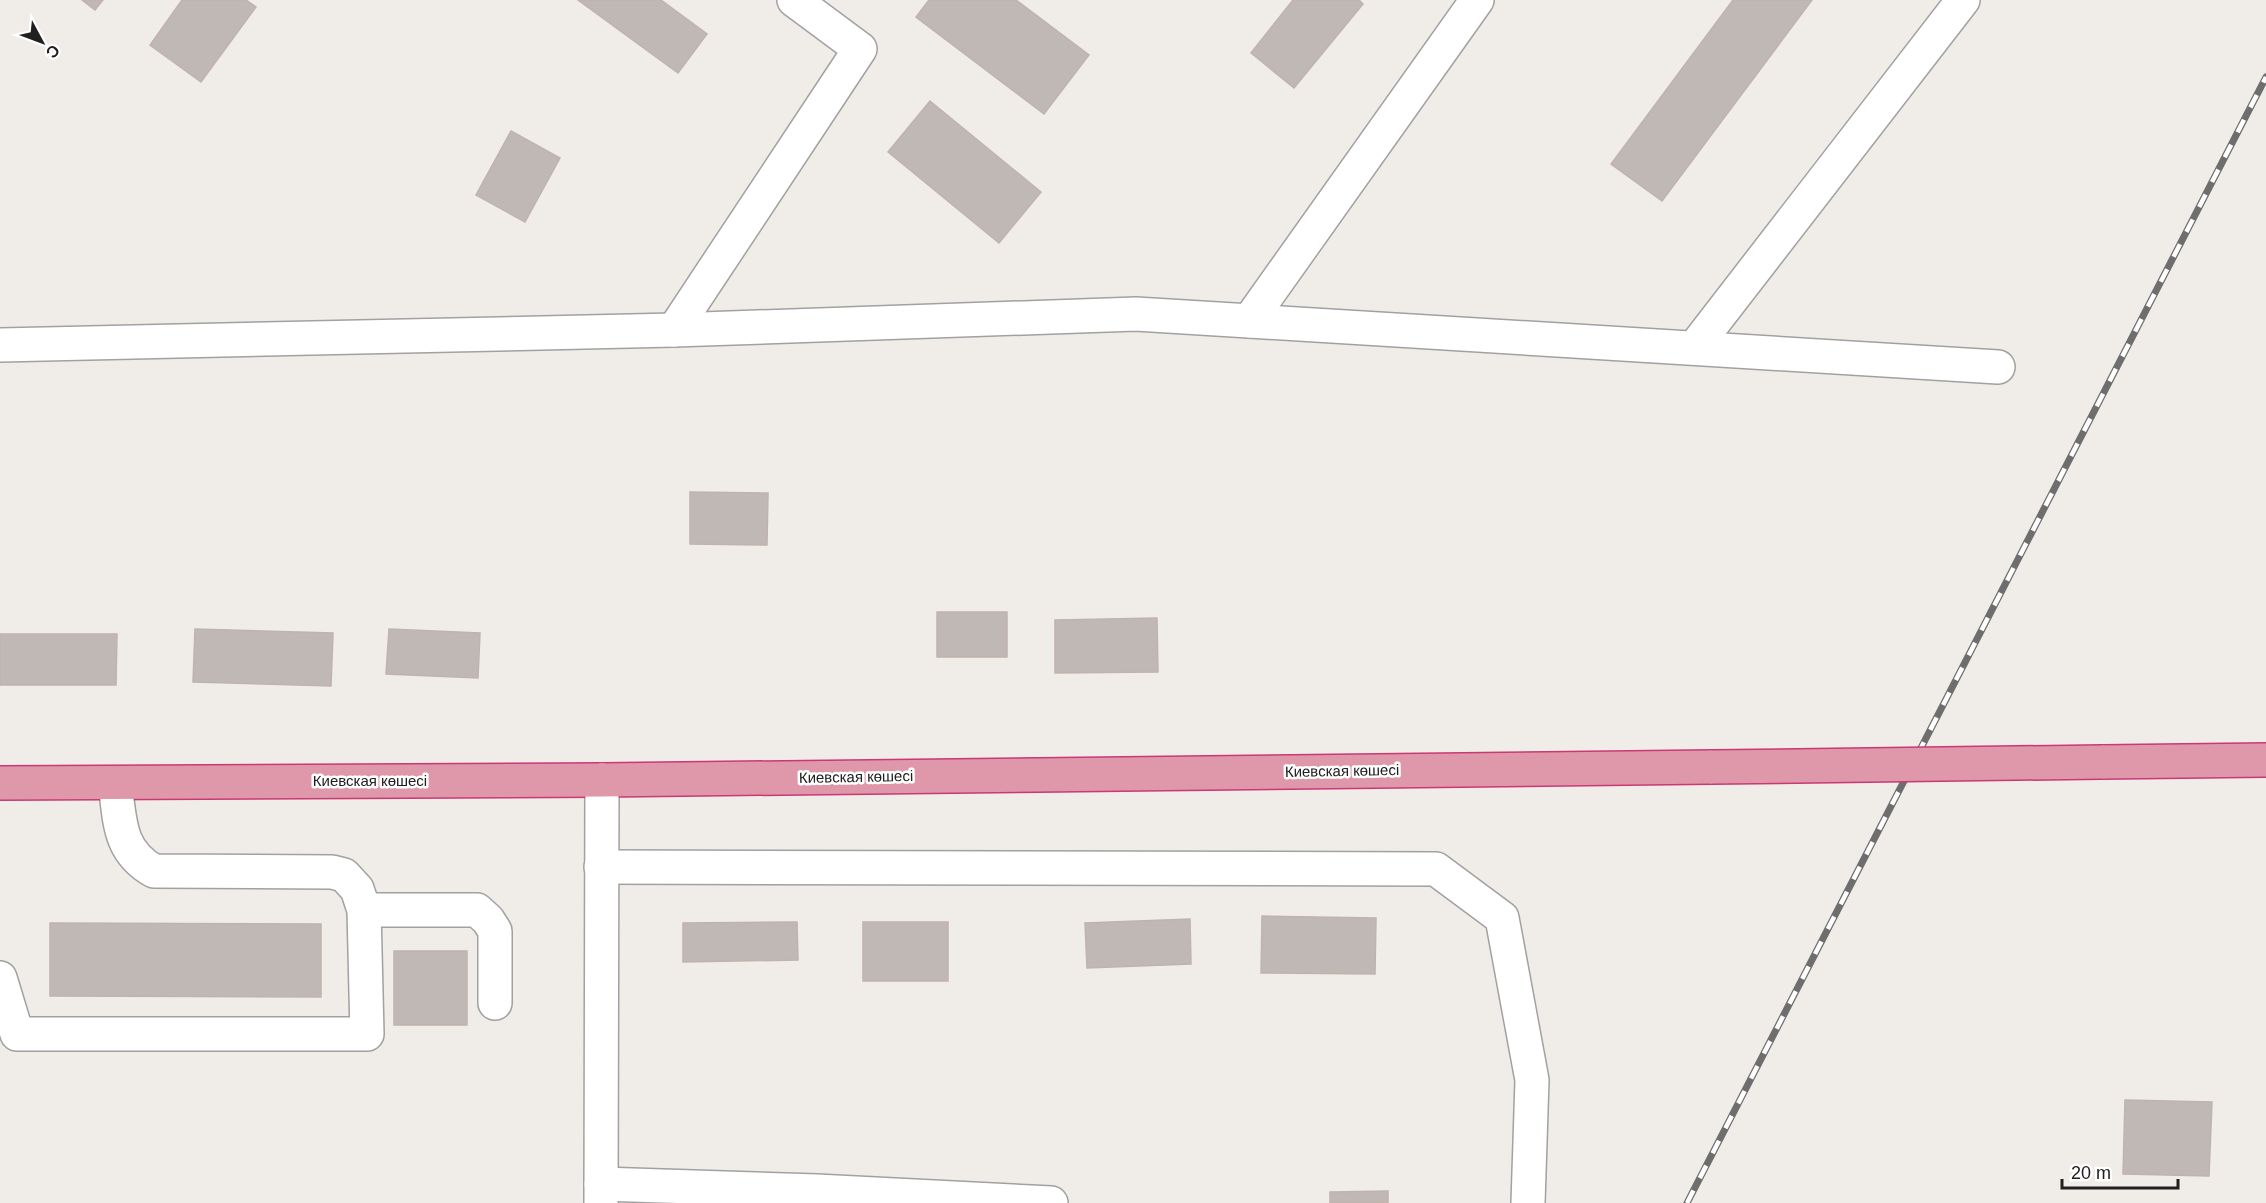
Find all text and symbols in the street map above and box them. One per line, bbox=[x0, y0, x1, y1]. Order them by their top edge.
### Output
north arrow bbox=[12, 12, 72, 72]
text: С bbox=[42, 42, 63, 62]
street label: Киевская көшесі bbox=[1285, 761, 1399, 780]
street label: Киевская көшесі bbox=[799, 767, 913, 786]
street label: Киевская көшесі bbox=[313, 772, 427, 789]
scale bar bbox=[2062, 1152, 2178, 1190]
text: 20 m bbox=[2071, 1163, 2111, 1183]

